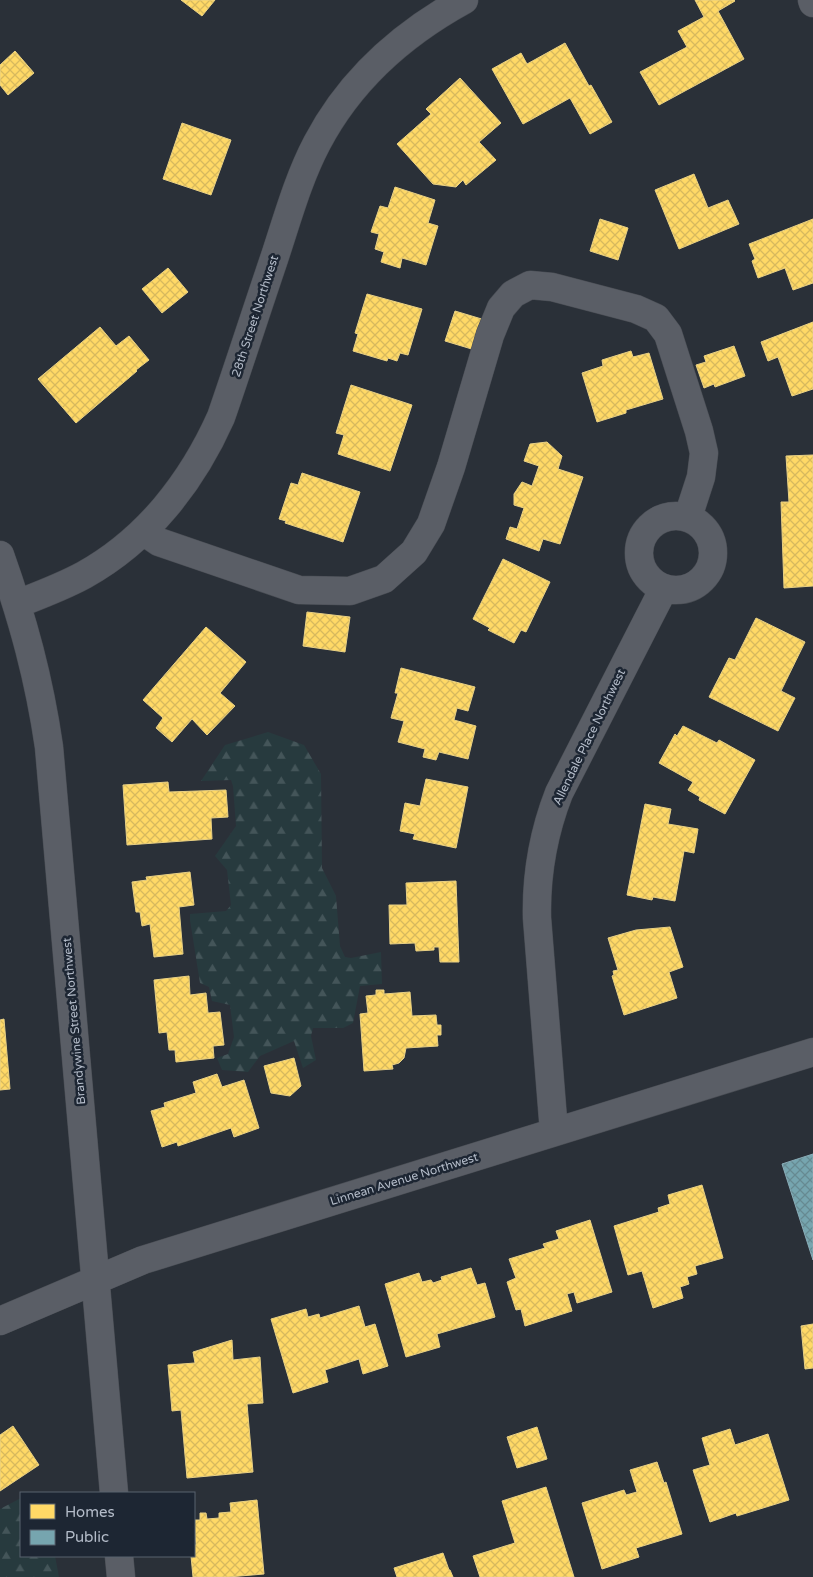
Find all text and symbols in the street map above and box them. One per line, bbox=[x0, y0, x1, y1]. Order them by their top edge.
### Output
street label: 28th Street Northwest bbox=[229, 253, 281, 379]
street label: Allendale Place Northwest bbox=[550, 666, 628, 807]
street label: Brandywine Street Northwest bbox=[60, 936, 88, 1105]
street label: Linnean Avenue Northwest bbox=[328, 1150, 480, 1208]
legend bbox=[20, 1492, 195, 1557]
text: Homes bbox=[65, 1503, 115, 1521]
text: Public bbox=[65, 1528, 109, 1546]

